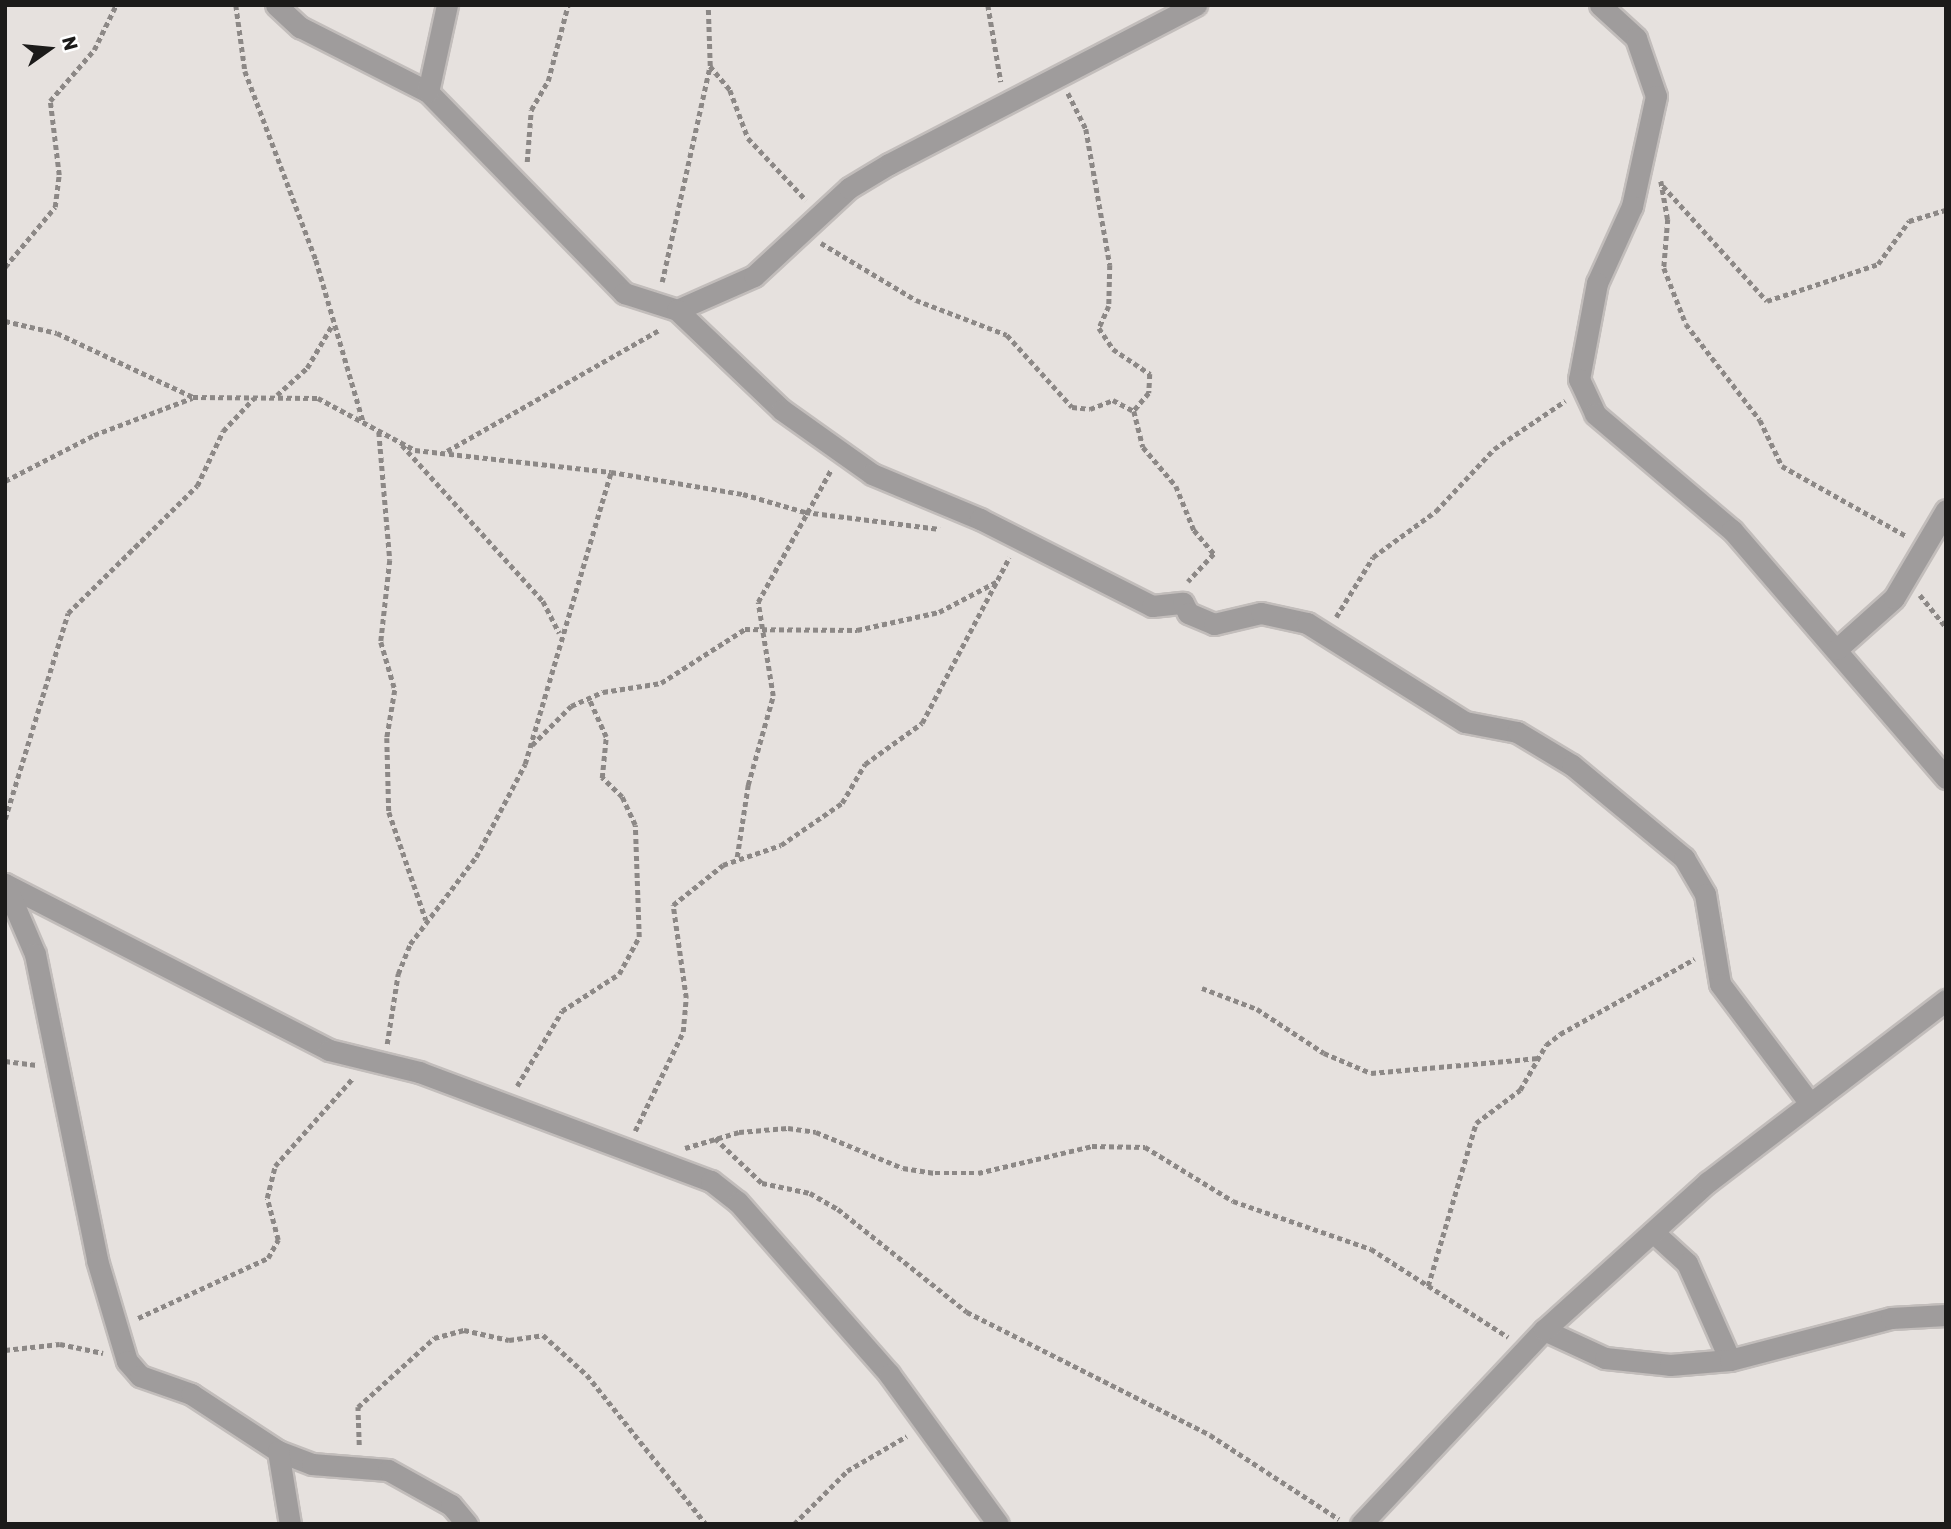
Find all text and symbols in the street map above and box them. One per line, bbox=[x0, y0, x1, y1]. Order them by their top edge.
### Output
north arrow bbox=[14, 14, 84, 84]
text: N bbox=[57, 34, 83, 53]

